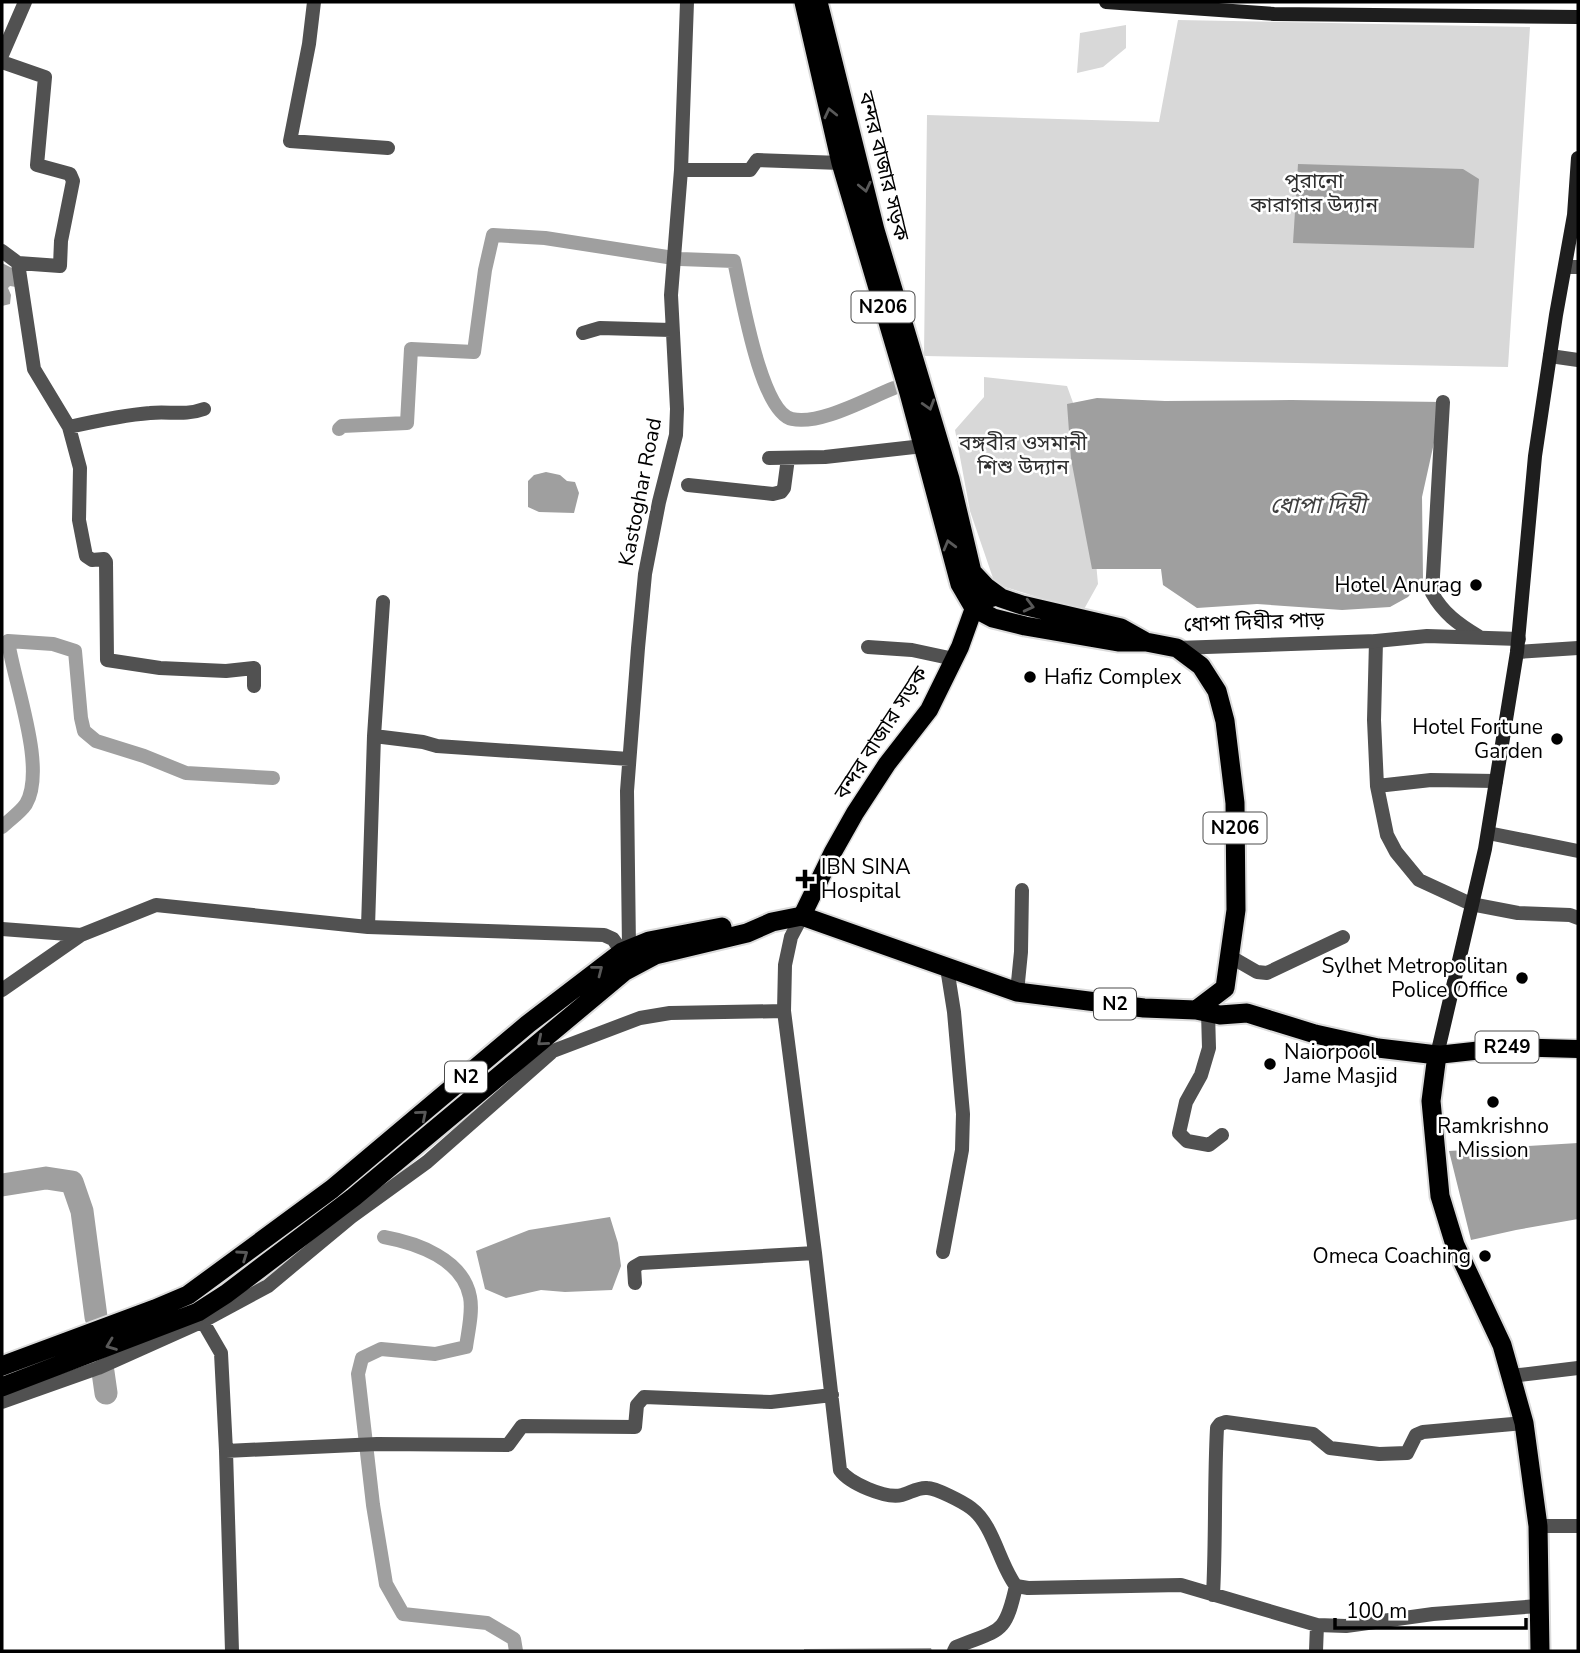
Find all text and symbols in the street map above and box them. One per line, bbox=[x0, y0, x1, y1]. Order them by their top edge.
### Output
street label: বন্দর বাজার সড়ক bbox=[852, 87, 916, 245]
one-way arrow bbox=[823, 107, 838, 119]
park label: পুরানো কারাগার উদ্যান bbox=[1249, 167, 1378, 219]
one-way arrow bbox=[856, 181, 871, 193]
road number: N206 bbox=[852, 292, 914, 322]
one-way arrow bbox=[921, 398, 936, 410]
street label: Kastoghar Road bbox=[612, 416, 668, 568]
park label: বঙ্গবীর ওসমানী শিশু উদ্যান bbox=[958, 429, 1088, 481]
water label: ধোপা দিঘী bbox=[1270, 490, 1370, 521]
one-way arrow bbox=[943, 539, 957, 551]
place label: Hotel Anurag bbox=[1335, 571, 1462, 599]
marker: Hotel Anurag bbox=[1468, 577, 1484, 593]
one-way arrow bbox=[1023, 598, 1035, 612]
street label: ধোপা দিঘীর পাড় bbox=[1183, 606, 1326, 638]
street label: বন্দর বাজার সড়ক bbox=[827, 660, 935, 806]
place label: Hafiz Complex bbox=[1044, 663, 1182, 691]
marker: Hafiz Complex bbox=[1022, 669, 1038, 685]
place label: Hotel Fortune Garden bbox=[1412, 713, 1543, 765]
marker: Hotel Fortune Garden bbox=[1549, 731, 1565, 747]
road number: N206 bbox=[1204, 813, 1266, 844]
place label: IBN SINA Hospital bbox=[821, 853, 911, 905]
marker: IBN SINA Hospital bbox=[795, 869, 815, 889]
place label: Sylhet Metropolitan Police Office bbox=[1321, 952, 1508, 1004]
one-way arrow bbox=[590, 966, 603, 979]
marker: Sylhet Metropolitan Police Office bbox=[1514, 970, 1530, 986]
road number: N2 bbox=[1094, 988, 1136, 1020]
one-way arrow bbox=[537, 1032, 549, 1045]
road number: R249 bbox=[1476, 1032, 1538, 1063]
place label: Naiorpool Jame Masjid bbox=[1283, 1038, 1398, 1090]
marker: Naiorpool Jame Masjid bbox=[1262, 1056, 1278, 1072]
road number: N2 bbox=[445, 1062, 487, 1092]
marker: Ramkrishno Mission bbox=[1485, 1094, 1501, 1110]
one-way arrow bbox=[414, 1110, 427, 1123]
place label: Ramkrishno Mission bbox=[1437, 1112, 1549, 1164]
place label: Omeca Coaching bbox=[1313, 1242, 1471, 1270]
marker: Omeca Coaching bbox=[1477, 1248, 1493, 1264]
one-way arrow bbox=[235, 1251, 248, 1263]
one-way arrow bbox=[105, 1337, 117, 1351]
scale bar bbox=[1335, 1586, 1526, 1630]
text: 100 m bbox=[1346, 1597, 1407, 1625]

